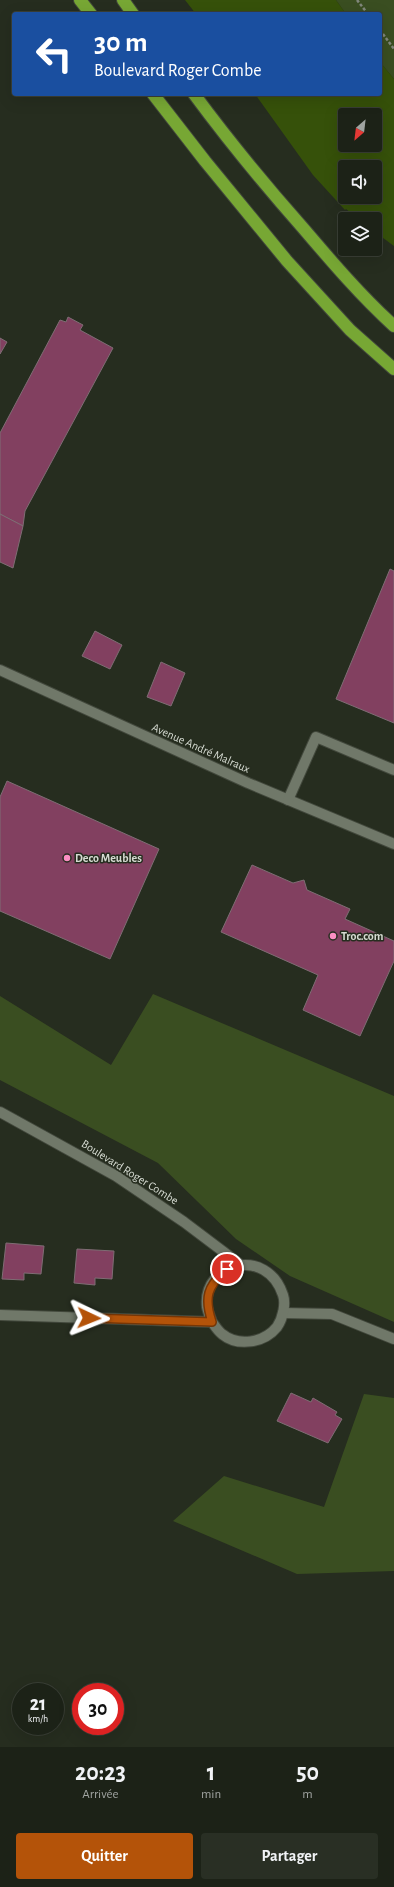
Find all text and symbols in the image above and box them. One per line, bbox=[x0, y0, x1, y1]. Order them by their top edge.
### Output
icon: left bbox=[28, 28, 80, 80]
text: 30 m bbox=[94, 29, 147, 57]
text: Boulevard Roger Combe bbox=[94, 62, 261, 80]
north arrow bbox=[338, 108, 382, 152]
map controls bbox=[338, 108, 382, 256]
button: sound bbox=[338, 160, 382, 204]
button: layers bbox=[338, 212, 382, 256]
street label: Avenue André Malraux bbox=[150, 721, 252, 775]
place label: Deco Meubles bbox=[75, 852, 142, 864]
marker: Deco Meubles bbox=[62, 853, 72, 863]
place label: Troc.com bbox=[341, 930, 384, 942]
marker: Troc.com bbox=[328, 931, 338, 941]
street label: Boulevard Roger Combe bbox=[79, 1137, 181, 1207]
pin bbox=[210, 1252, 244, 1286]
icon: arrive bbox=[216, 1258, 238, 1280]
position arrow bbox=[68, 1297, 110, 1339]
speed limit sign: 30 bbox=[72, 1683, 124, 1735]
text: 21 bbox=[30, 1694, 46, 1714]
text: km/h bbox=[28, 1714, 48, 1724]
text: 20:23 bbox=[75, 1761, 126, 1785]
text: 1 bbox=[207, 1761, 215, 1785]
text: 50 bbox=[296, 1761, 319, 1785]
text: Arrivée bbox=[82, 1788, 119, 1801]
text: min bbox=[201, 1788, 221, 1801]
text: m bbox=[302, 1788, 313, 1801]
button: Quitter bbox=[16, 1833, 193, 1879]
button: Partager bbox=[201, 1833, 378, 1879]

